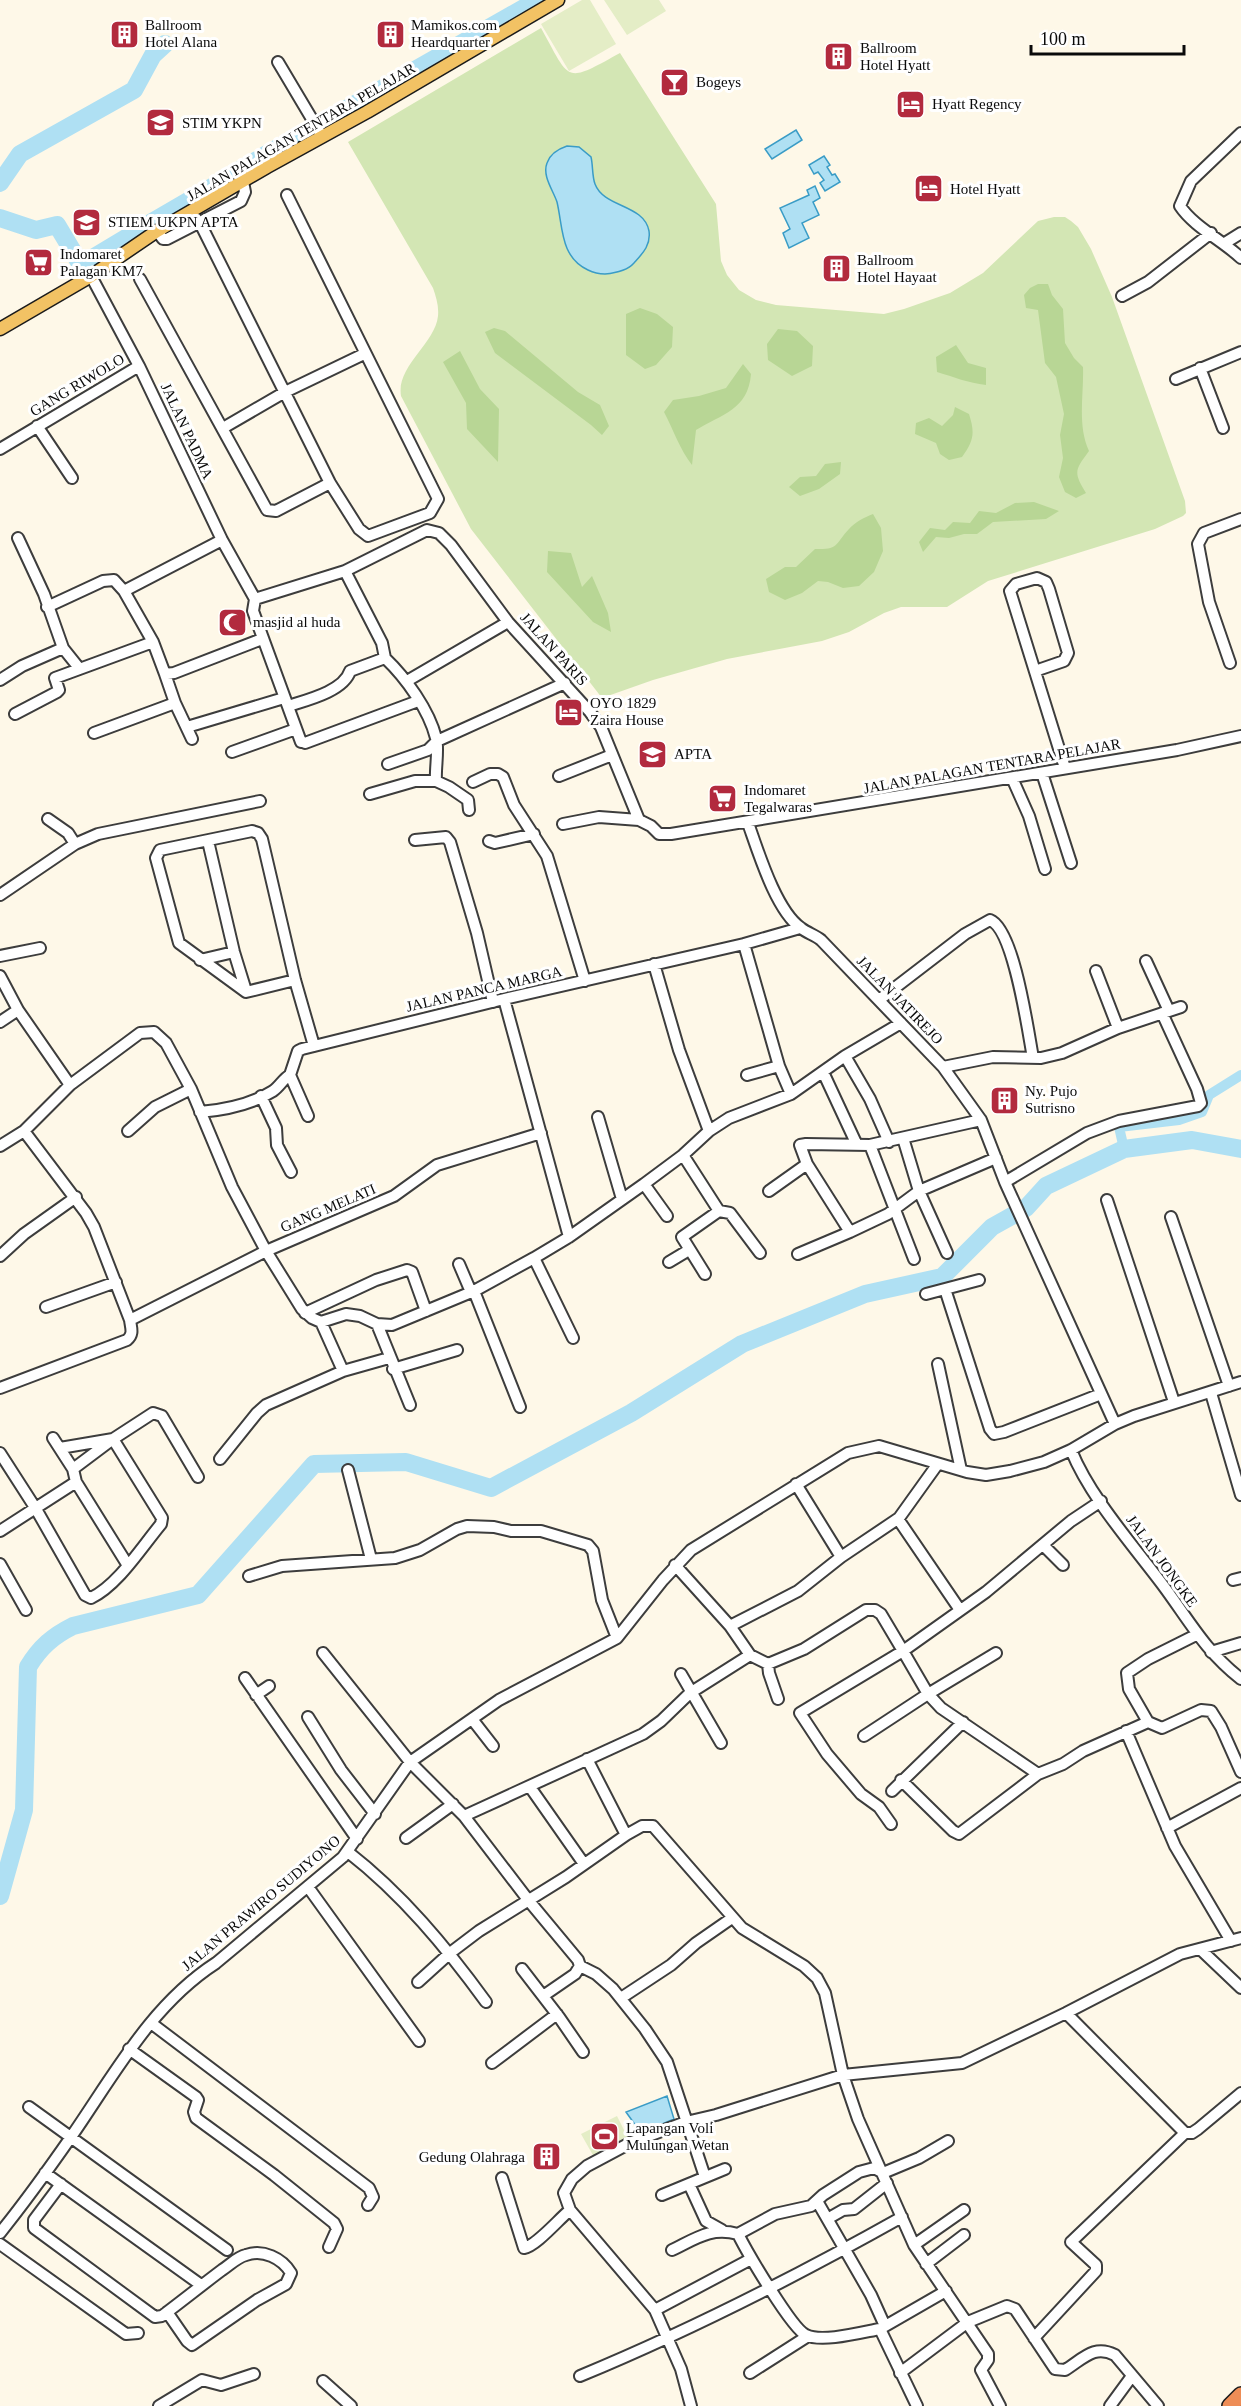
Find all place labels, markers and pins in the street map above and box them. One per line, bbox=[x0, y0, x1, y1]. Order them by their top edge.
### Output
place label: Ballroom Hotel Alana bbox=[145, 17, 217, 50]
place label: Mamikos.com Heardquarter bbox=[411, 17, 498, 50]
building icon: Ballroom Hotel Alana bbox=[108, 18, 140, 50]
building icon: Mamikos.com Heardquarter bbox=[374, 18, 406, 50]
place label: Ballroom Hotel Hyatt bbox=[860, 40, 931, 73]
building icon: Ballroom Hotel Hyatt bbox=[823, 41, 855, 73]
bar icon: Bogeys bbox=[659, 66, 691, 98]
place label: Bogeys bbox=[696, 74, 741, 90]
hotel icon: Hyatt Regency bbox=[895, 88, 927, 120]
place label: Hyatt Regency bbox=[932, 96, 1022, 112]
school or university icon: STIM YKPN bbox=[145, 107, 177, 139]
place label: STIM YKPN bbox=[182, 115, 262, 131]
hotel icon: Hotel Hyatt bbox=[913, 173, 945, 205]
place label: Hotel Hyatt bbox=[950, 181, 1021, 197]
school or university icon: STIEM UKPN APTA bbox=[71, 206, 103, 238]
place label: STIEM UKPN APTA bbox=[108, 214, 239, 230]
place label: Indomaret Palagan KM7 bbox=[60, 246, 143, 279]
supermarket icon: Indomaret Palagan KM7 bbox=[23, 247, 55, 279]
place label: Ballroom Hotel Hayaat bbox=[857, 252, 937, 285]
building icon: Ballroom Hotel Hayaat bbox=[820, 253, 852, 285]
mosque icon: masjid al huda bbox=[216, 606, 248, 638]
place label: masjid al huda bbox=[253, 614, 341, 630]
place label: OYO 1829 Zaira House bbox=[590, 695, 664, 728]
hotel icon: OYO 1829 Zaira House bbox=[553, 696, 585, 728]
school or university icon: APTA bbox=[637, 738, 669, 770]
place label: APTA bbox=[674, 746, 712, 762]
place label: Indomaret Tegalwaras bbox=[744, 782, 812, 815]
supermarket icon: Indomaret Tegalwaras bbox=[707, 783, 739, 815]
place label: Ny. Pujo Sutrisno bbox=[1025, 1083, 1077, 1116]
building icon: Ny. Pujo Sutrisno bbox=[988, 1084, 1020, 1116]
place label: Lapangan Voli Mulungan Wetan bbox=[626, 2120, 730, 2153]
sports icon: Lapangan Voli Mulungan Wetan bbox=[589, 2121, 621, 2153]
building icon: Gedung Olahraga bbox=[530, 2141, 562, 2173]
place label: Gedung Olahraga bbox=[419, 2149, 525, 2165]

